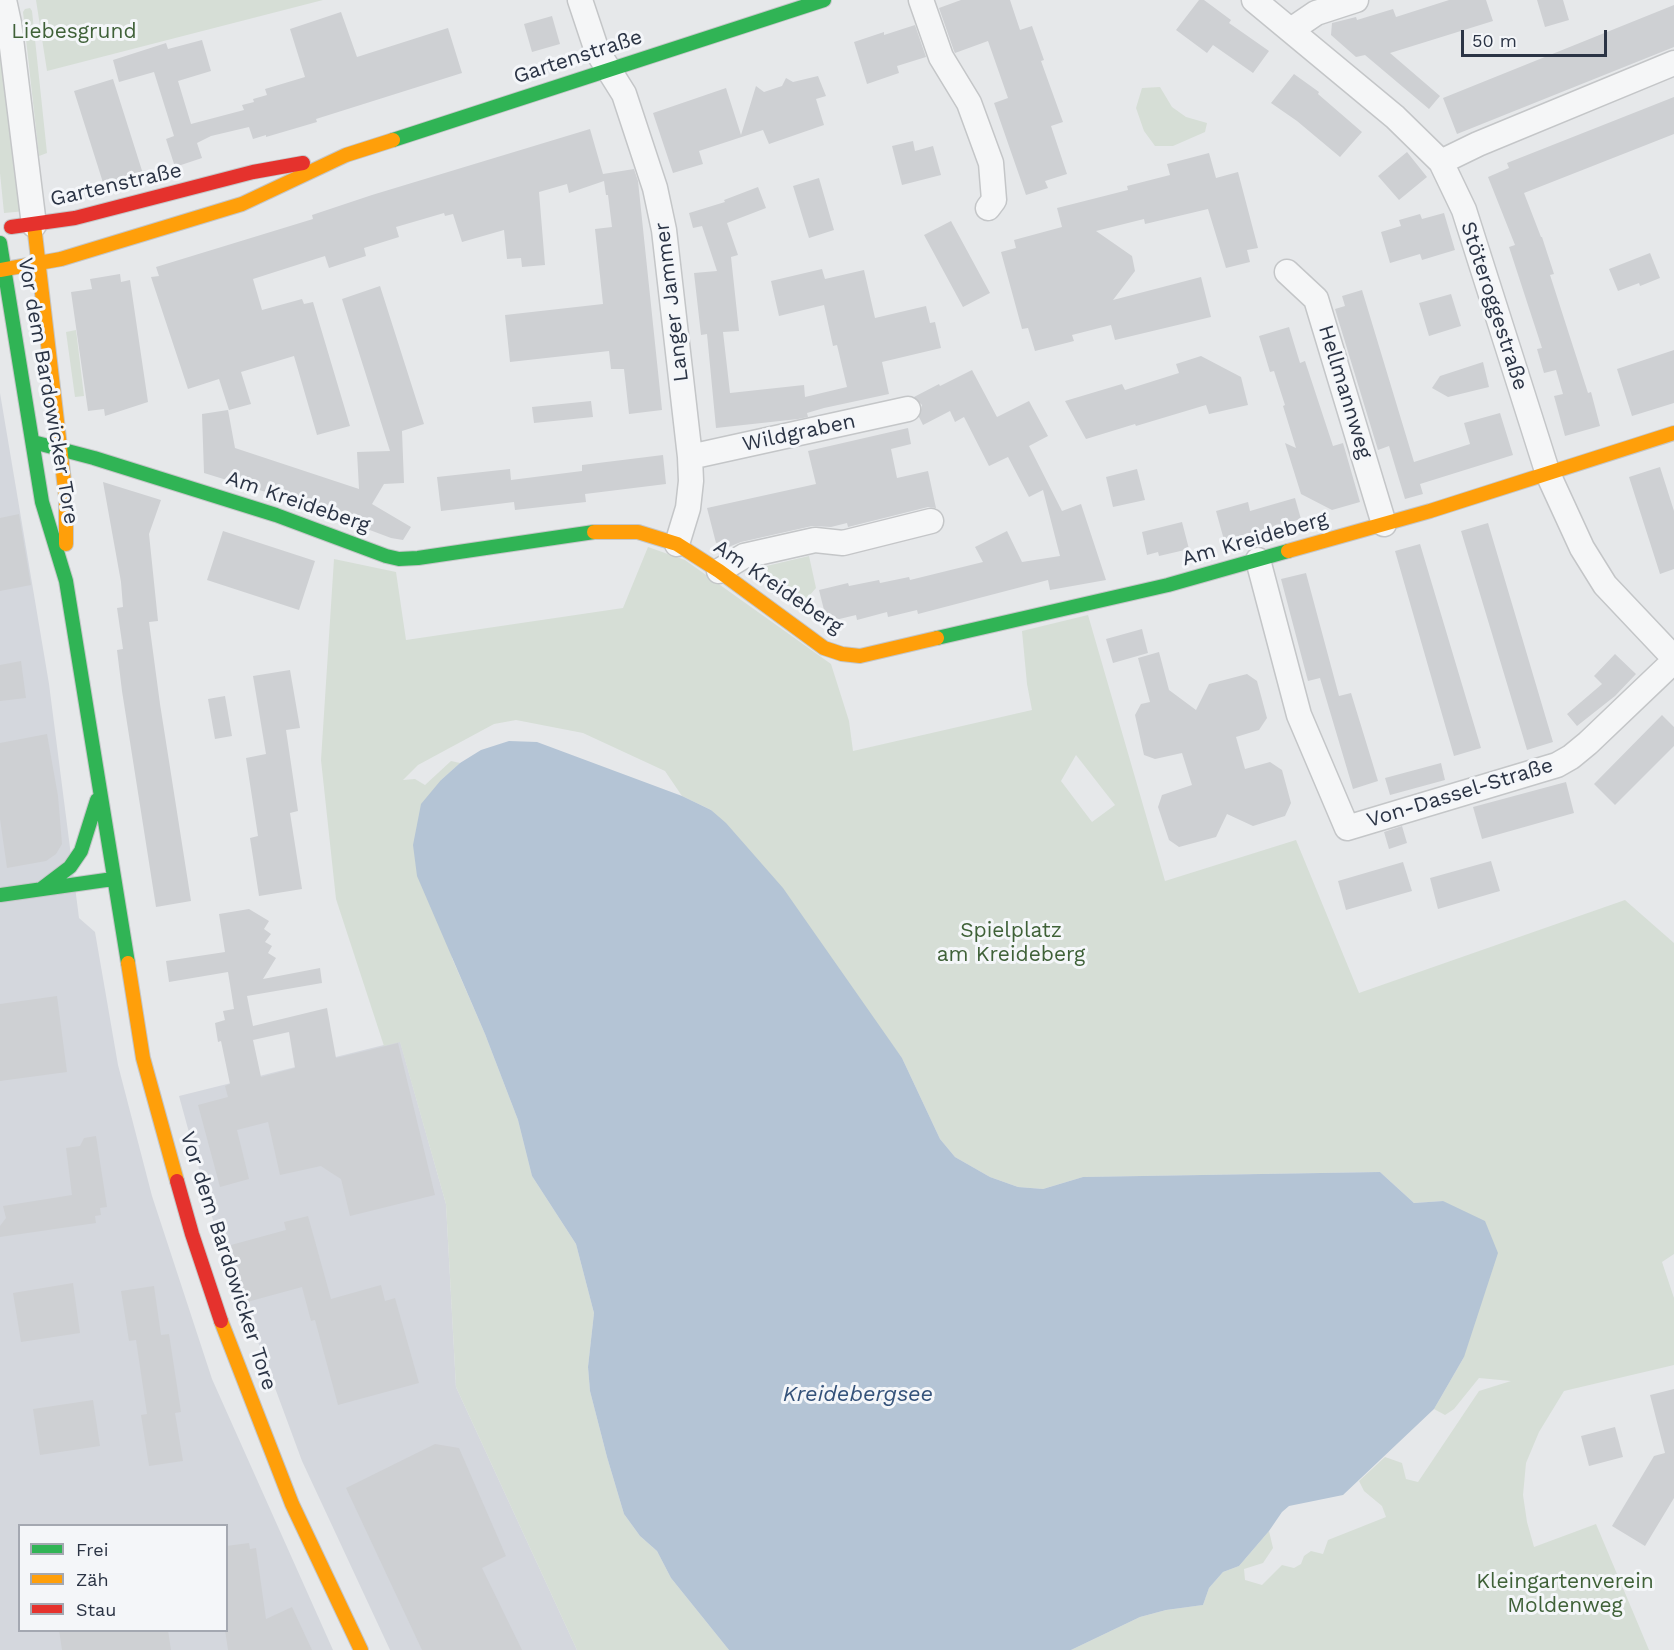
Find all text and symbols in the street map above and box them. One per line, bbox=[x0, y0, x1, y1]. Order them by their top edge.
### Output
scale bar bbox=[1464, 18, 1610, 56]
park label: Liebesgrund bbox=[11, 19, 137, 45]
street label: Gartenstraße bbox=[510, 24, 646, 90]
text: 50 m bbox=[1472, 30, 1517, 51]
street label: Gartenstraße bbox=[48, 158, 184, 212]
street label: Stöteroggestraße bbox=[1455, 218, 1533, 394]
street label: Langer Jammer bbox=[650, 221, 694, 383]
street label: Vor dem Bardowicker Tore bbox=[12, 256, 84, 526]
street label: Hellmannweg bbox=[1313, 322, 1377, 462]
street label: Wildgraben bbox=[740, 409, 858, 457]
street label: Am Kreideberg bbox=[223, 466, 373, 538]
street label: Am Kreideberg bbox=[1179, 506, 1331, 572]
street label: Am Kreideberg bbox=[709, 534, 847, 640]
street label: Von-Dassel-Straße bbox=[1364, 753, 1556, 833]
park label: Spielplatz am Kreideberg bbox=[937, 918, 1085, 968]
street label: Vor dem Bardowicker Tore bbox=[174, 1129, 282, 1393]
water label: Kreidebergsee bbox=[783, 1382, 933, 1408]
legend bbox=[18, 1524, 228, 1632]
text: Frei bbox=[76, 1539, 108, 1560]
text: Zäh bbox=[76, 1569, 109, 1590]
park label: Kleingartenverein Moldenweg bbox=[1476, 1569, 1654, 1619]
text: Stau bbox=[76, 1599, 116, 1620]

